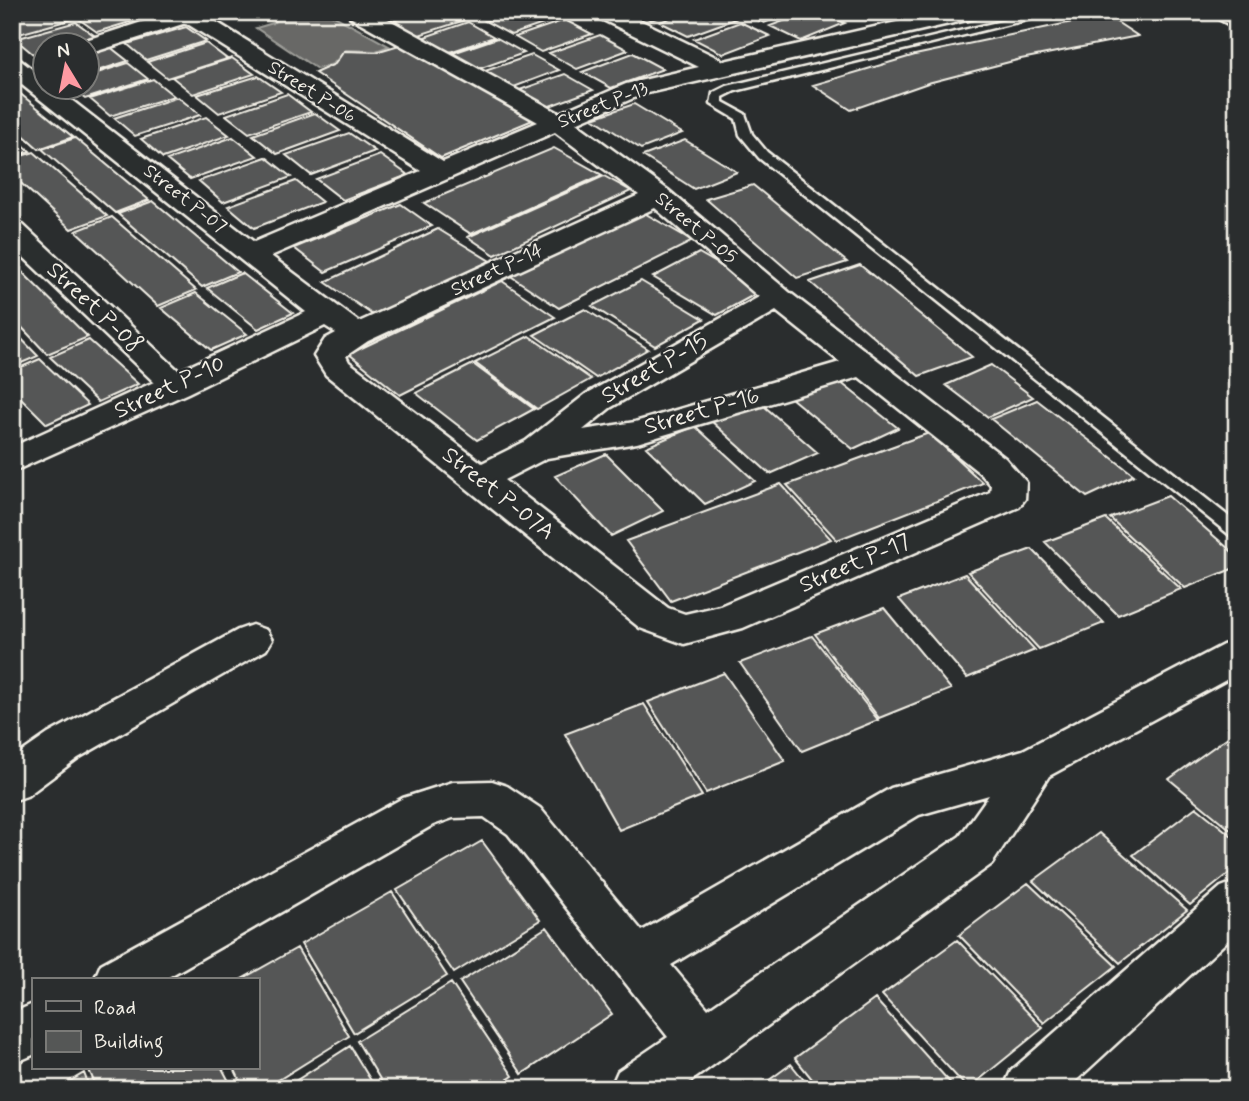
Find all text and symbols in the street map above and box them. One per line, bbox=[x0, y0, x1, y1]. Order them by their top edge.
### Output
north arrow bbox=[32, 32, 102, 102]
text: N bbox=[55, 37, 72, 64]
street label: Street P-06 bbox=[263, 55, 361, 129]
street label: Street P-13 bbox=[554, 76, 652, 134]
street label: Street P-07 bbox=[138, 159, 232, 239]
street label: Street P-05 bbox=[650, 186, 742, 270]
street label: Street P-14 bbox=[447, 238, 547, 302]
street label: Street P-08 bbox=[40, 256, 148, 360]
street label: Street P-15 bbox=[596, 326, 714, 412]
street label: Street P-10 bbox=[110, 349, 230, 427]
street label: Street P-16 bbox=[641, 381, 763, 443]
street label: Street P-07A bbox=[436, 441, 560, 547]
street label: Street P-17 bbox=[795, 527, 915, 601]
legend bbox=[32, 978, 259, 1070]
text: Road bbox=[94, 994, 136, 1022]
text: Building bbox=[94, 1028, 164, 1058]

